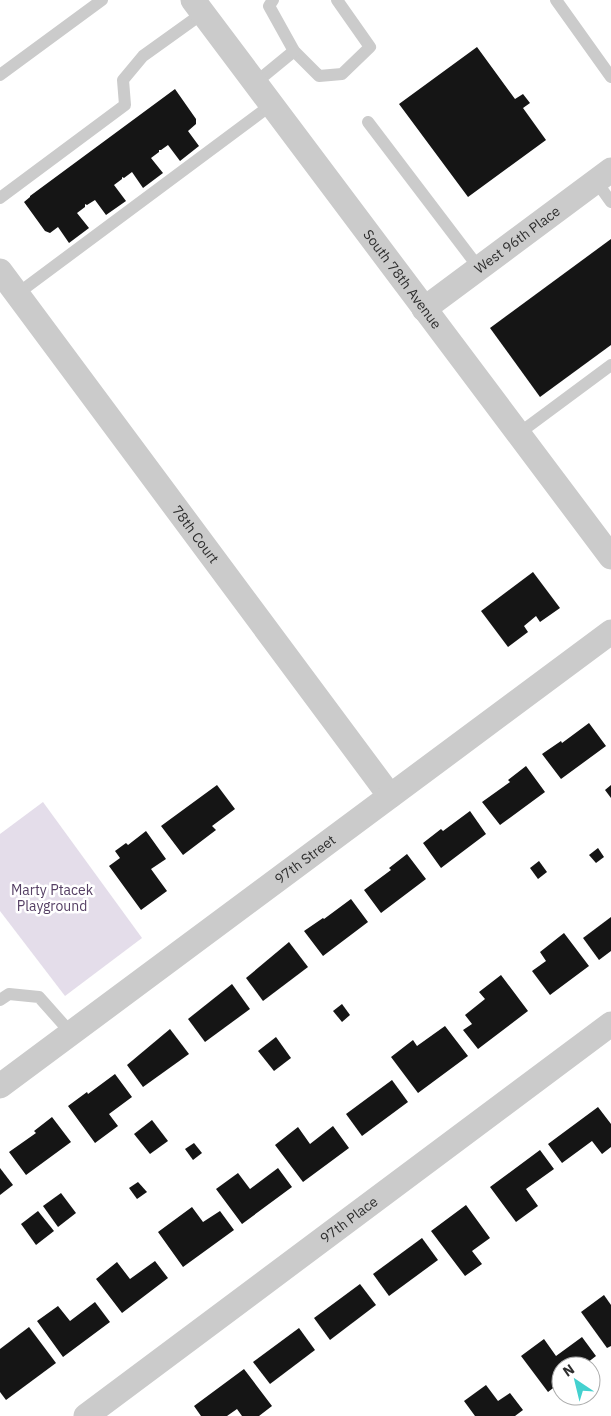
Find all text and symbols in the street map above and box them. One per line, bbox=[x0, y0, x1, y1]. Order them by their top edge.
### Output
street label: West 96th Place bbox=[471, 202, 564, 278]
street label: South 78th Avenue bbox=[359, 226, 446, 333]
street label: 78th Court bbox=[168, 502, 223, 567]
street label: 97th Street bbox=[271, 831, 339, 888]
park label: Marty Ptacek Playground bbox=[11, 881, 94, 915]
street label: 97th Place bbox=[316, 1192, 381, 1247]
north arrow bbox=[551, 1356, 601, 1406]
text: N bbox=[559, 1360, 578, 1381]

